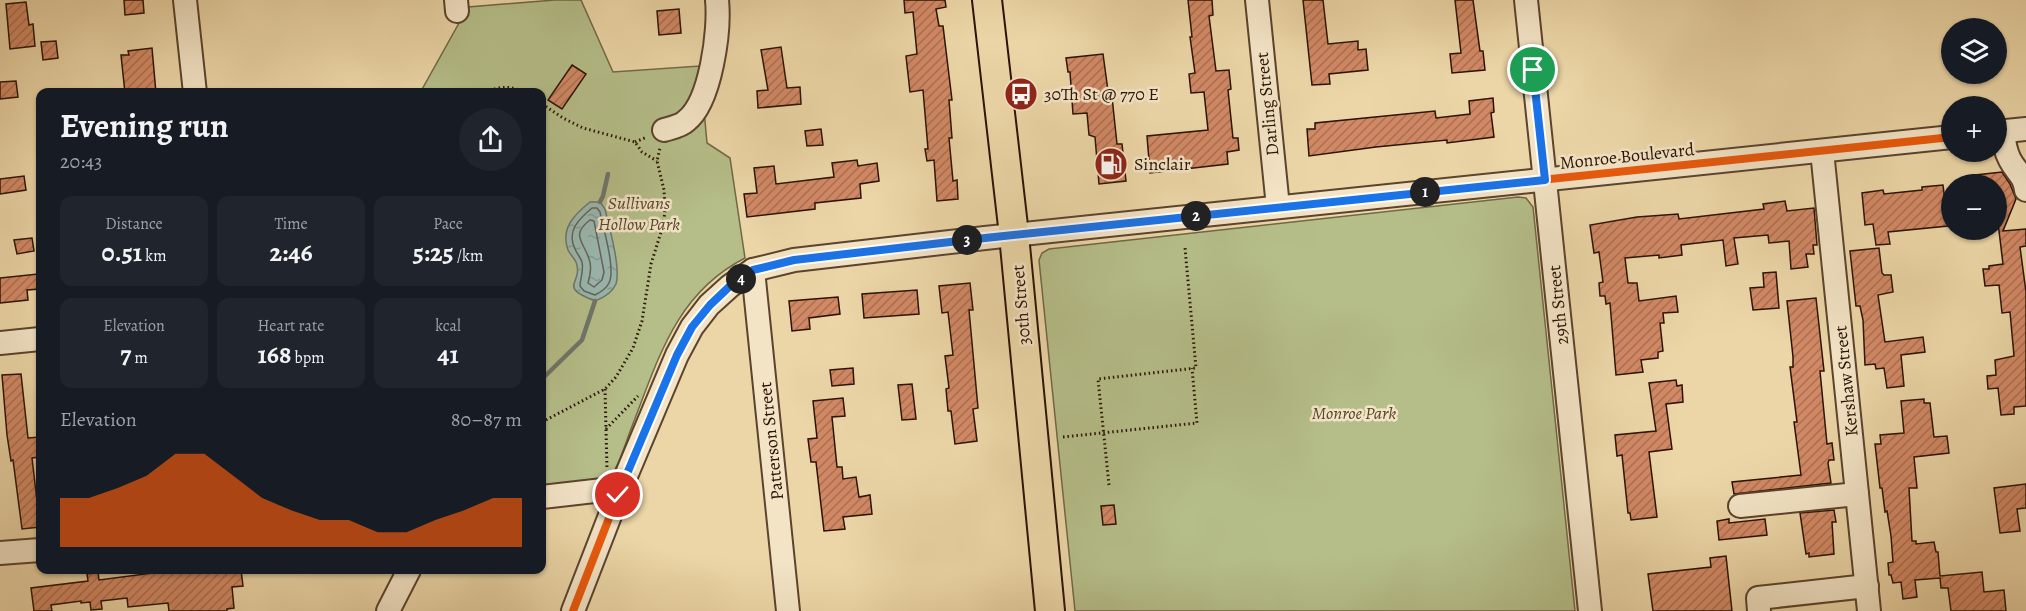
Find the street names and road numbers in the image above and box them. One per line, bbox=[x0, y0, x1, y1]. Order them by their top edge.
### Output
street label: Darling Street bbox=[1250, 51, 1284, 157]
street label: Monroe Boulevard bbox=[1558, 137, 1696, 175]
street label: 30th Street bbox=[1006, 264, 1036, 346]
street label: 29th Street bbox=[1542, 264, 1574, 346]
street label: Kershaw Street bbox=[1828, 324, 1864, 438]
street label: Patterson Street bbox=[753, 381, 789, 501]

